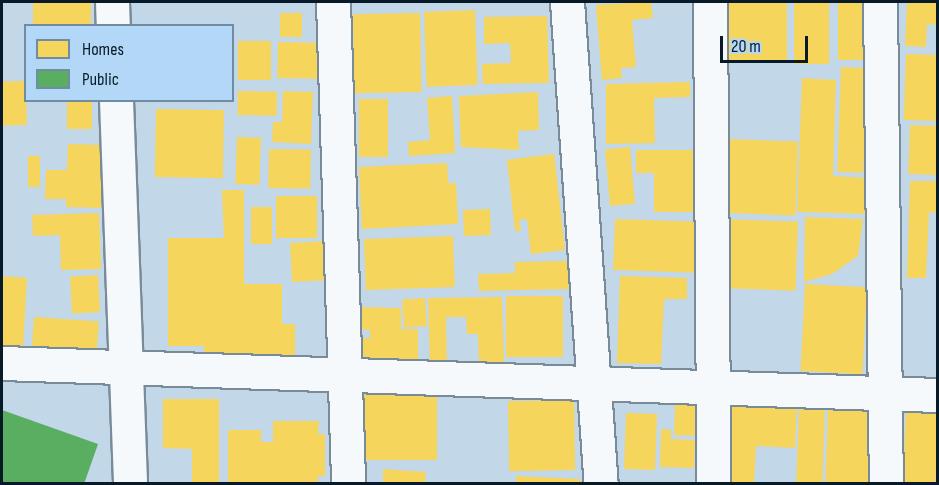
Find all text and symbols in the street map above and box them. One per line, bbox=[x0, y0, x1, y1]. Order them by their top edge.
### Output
legend bbox=[24, 24, 234, 102]
scale bar bbox=[723, 24, 812, 62]
text: 20 m bbox=[731, 36, 761, 57]
text: Homes bbox=[82, 39, 124, 60]
text: Public bbox=[82, 69, 119, 90]

